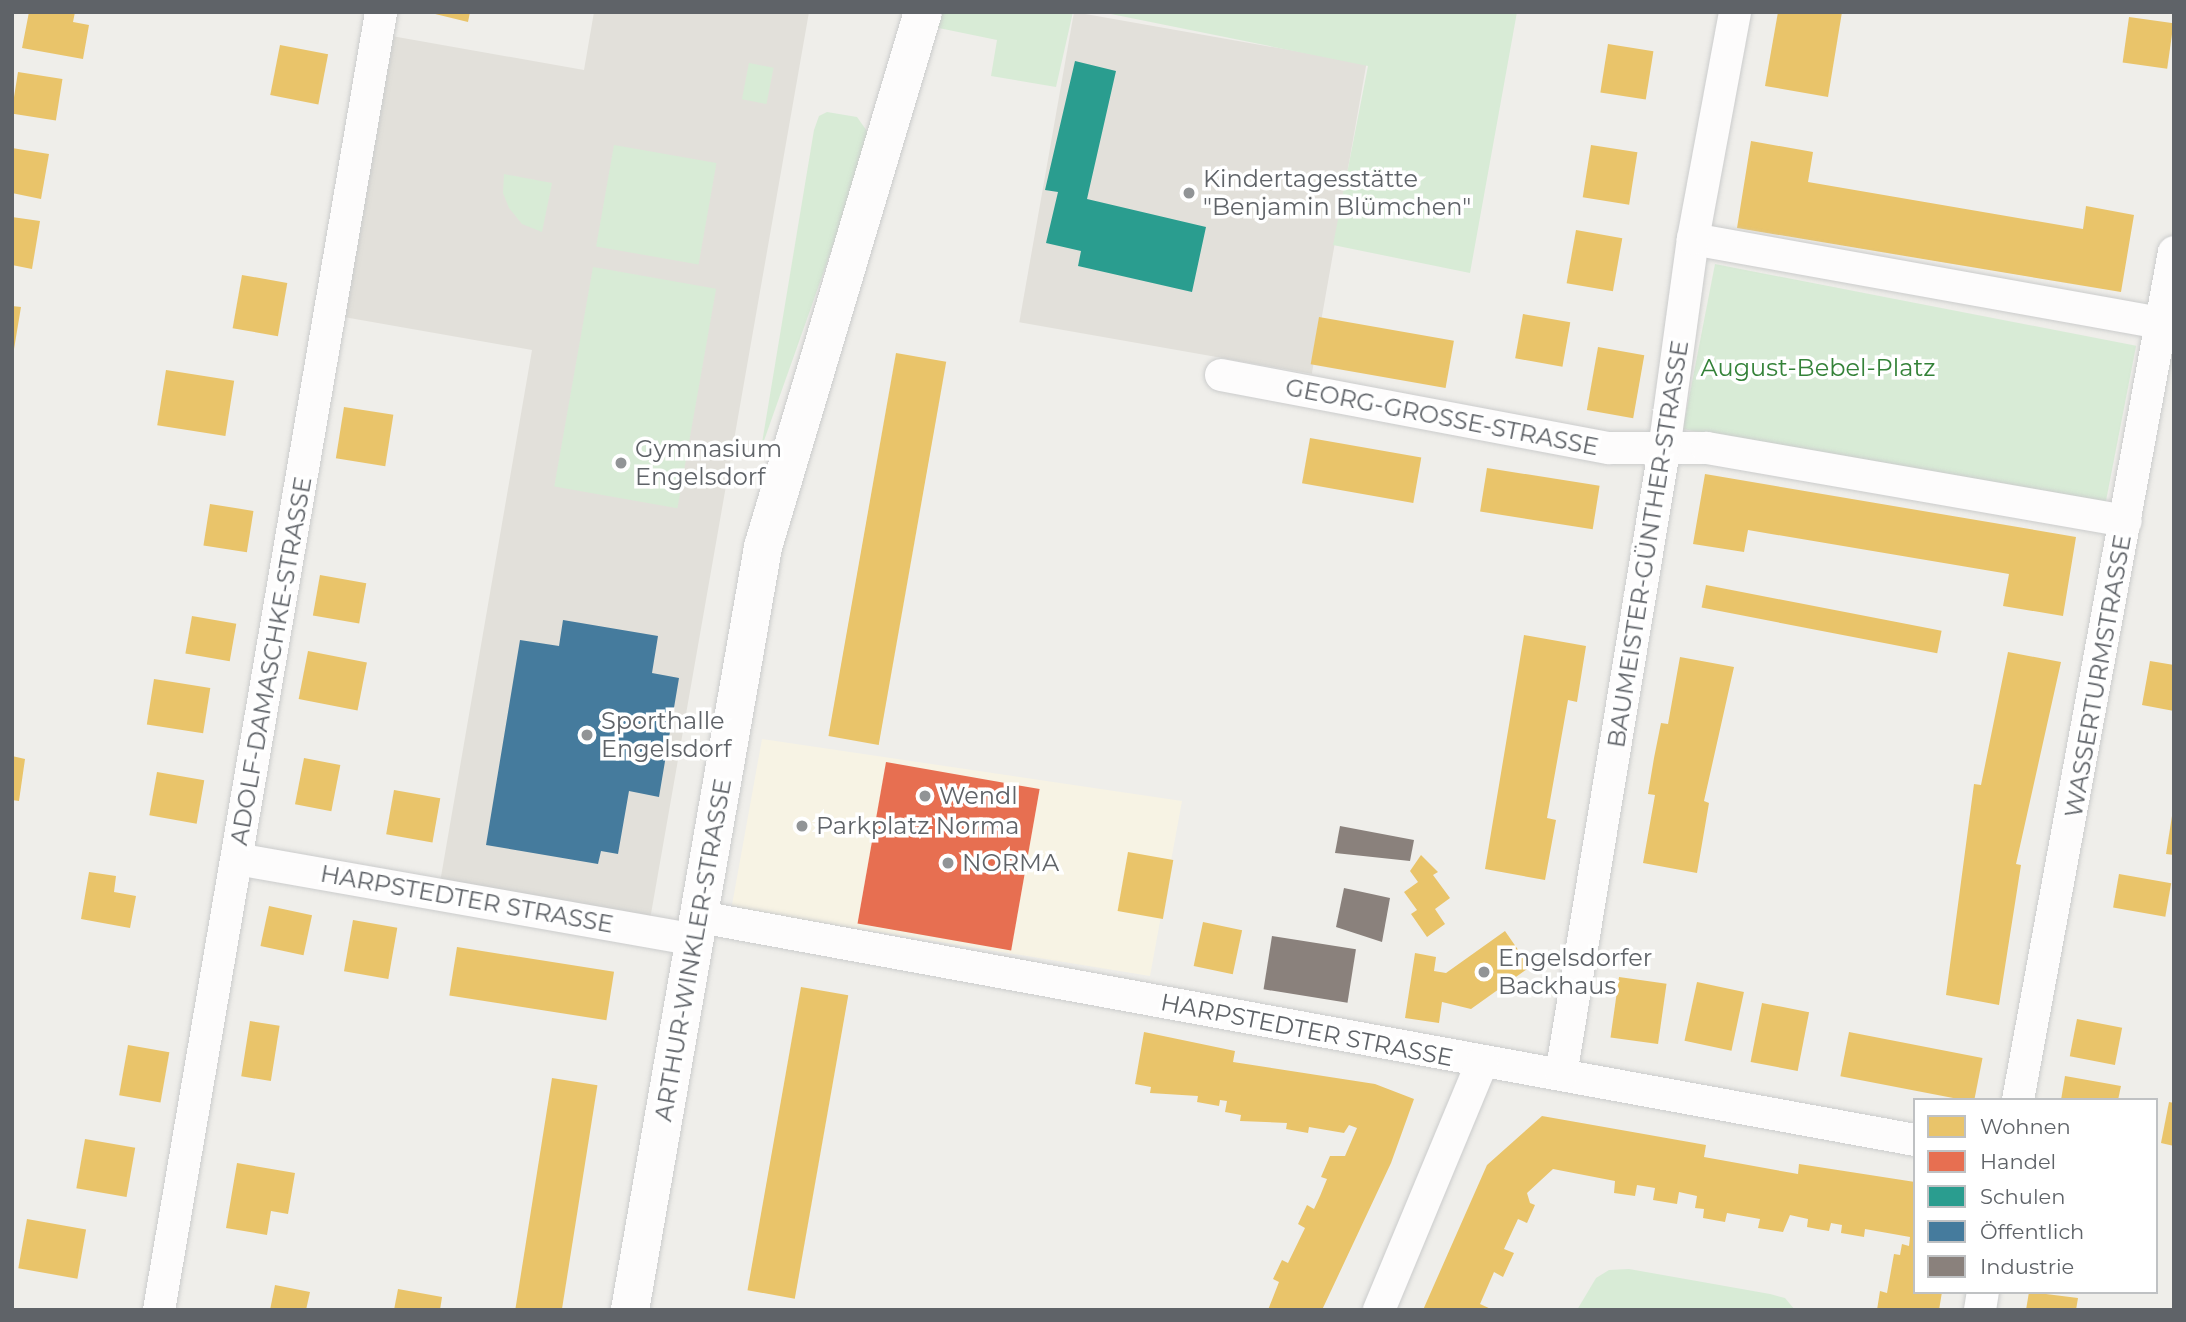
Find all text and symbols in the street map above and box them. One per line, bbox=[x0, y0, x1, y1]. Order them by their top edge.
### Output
place label: Kindertagesstätte "Benjamin Blümchen" bbox=[1203, 165, 1471, 221]
marker: Kindertagesstätte "Benjamin Blümchen" bbox=[1181, 185, 1197, 201]
street label: BAUMEISTER-GÜNTHER-STRASSE bbox=[1602, 338, 1694, 750]
park label: August-Bebel-Platz bbox=[1701, 354, 1935, 382]
street label: GEORG-GROSSE-STRASSE bbox=[1283, 373, 1601, 461]
place label: Gymnasium Engelsdorf bbox=[635, 435, 782, 491]
marker: Gymnasium Engelsdorf bbox=[613, 455, 629, 471]
street label: ADOLF-DAMASCHKE-STRASSE bbox=[224, 474, 318, 848]
street label: WASSERTURMSTRASSE bbox=[2059, 532, 2137, 820]
place label: Sporthalle Engelsdorf bbox=[601, 707, 731, 763]
marker: Sporthalle Engelsdorf bbox=[579, 727, 595, 743]
street label: ARTHUR-WINKLER-STRASSE bbox=[649, 776, 737, 1124]
place label: Wendl bbox=[939, 782, 1018, 810]
marker: Wendl bbox=[917, 788, 933, 804]
place label: Parkplatz Norma bbox=[816, 812, 1019, 840]
marker: Parkplatz Norma bbox=[794, 818, 810, 834]
place label: NORMA bbox=[962, 849, 1059, 877]
marker: NORMA bbox=[940, 855, 956, 871]
street label: HARPSTEDTER STRASSE bbox=[318, 859, 616, 939]
place label: Engelsdorfer Backhaus bbox=[1498, 944, 1652, 1000]
marker: Engelsdorfer Backhaus bbox=[1476, 964, 1492, 980]
street label: HARPSTEDTER STRASSE bbox=[1158, 988, 1456, 1072]
legend bbox=[1913, 1098, 2158, 1294]
text: Wohnen bbox=[1980, 1114, 2071, 1139]
text: Handel bbox=[1980, 1149, 2056, 1174]
text: Schulen bbox=[1980, 1184, 2065, 1209]
text: Öffentlich bbox=[1980, 1219, 2084, 1244]
text: Industrie bbox=[1980, 1254, 2074, 1279]

